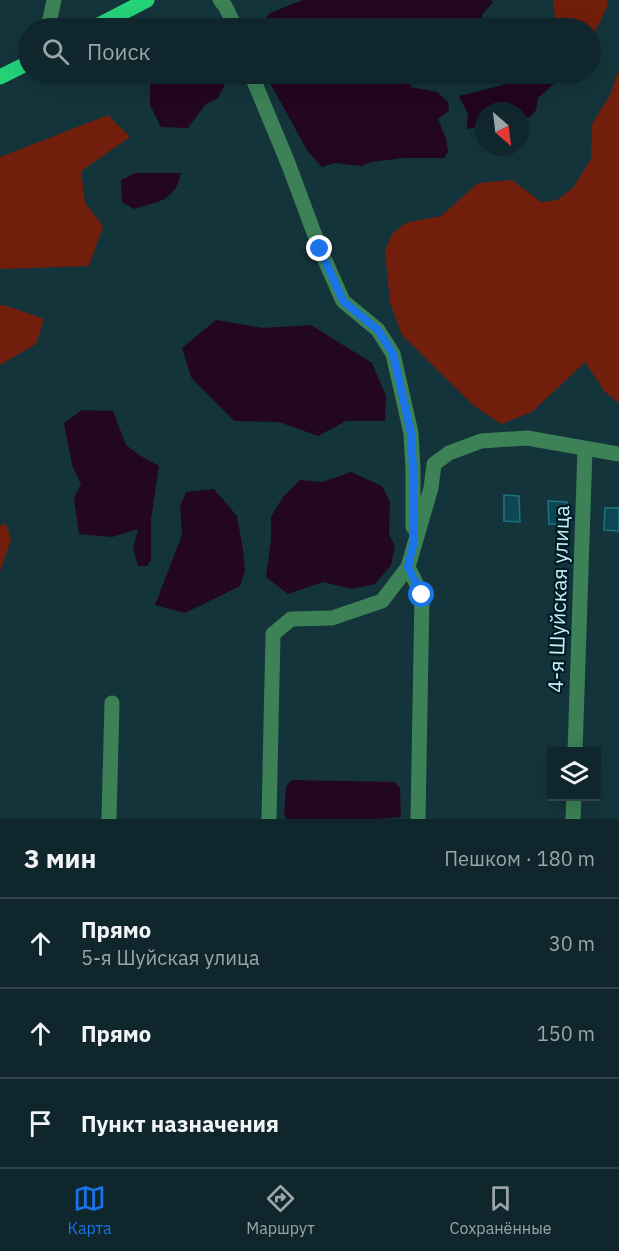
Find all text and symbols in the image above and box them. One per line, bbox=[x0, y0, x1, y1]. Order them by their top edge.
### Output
search box bbox=[18, 18, 601, 84]
icon: search bbox=[39, 35, 72, 68]
text: Поиск bbox=[87, 37, 151, 66]
north arrow bbox=[475, 102, 529, 156]
route end bbox=[306, 235, 332, 261]
street label: 4-я Шуйская улица bbox=[541, 505, 575, 693]
route start bbox=[408, 581, 434, 607]
map controls bbox=[547, 747, 601, 801]
button: layers bbox=[547, 747, 601, 801]
text: 3 мин bbox=[24, 841, 96, 875]
text: Пешком · 180 m bbox=[444, 845, 595, 872]
text: Прямо bbox=[81, 915, 151, 944]
icon: ahead bbox=[24, 927, 57, 960]
text: 30 m bbox=[549, 930, 595, 957]
text: 5-я Шуйская улица bbox=[81, 944, 260, 971]
icon: ahead bbox=[24, 1017, 57, 1050]
text: Прямо bbox=[81, 1019, 151, 1048]
text: 150 m bbox=[537, 1020, 595, 1047]
icon: arrive bbox=[24, 1107, 57, 1140]
text: Пункт назначения bbox=[81, 1109, 279, 1138]
tab: Карта bbox=[67, 1182, 111, 1238]
tab: Маршрут bbox=[246, 1182, 315, 1238]
tab: Сохранённые bbox=[450, 1182, 552, 1238]

